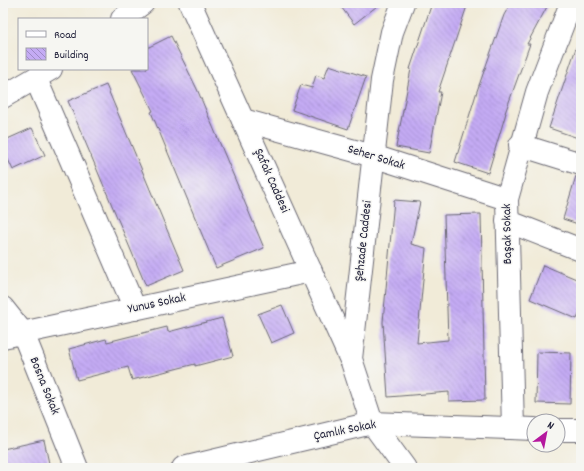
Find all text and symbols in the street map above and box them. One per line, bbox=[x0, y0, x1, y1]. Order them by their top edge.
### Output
legend bbox=[18, 18, 148, 70]
text: Road bbox=[54, 27, 76, 44]
text: Building bbox=[54, 47, 89, 64]
street label: Seher Sokak bbox=[345, 140, 407, 176]
street label: Şafak Caddesi bbox=[248, 146, 294, 217]
street label: Şehzade Caddesi bbox=[350, 199, 378, 282]
street label: Başak Sokak bbox=[498, 204, 518, 264]
street label: Yunus Sokak bbox=[126, 289, 188, 319]
street label: Bosna Sokak bbox=[24, 354, 64, 418]
north arrow bbox=[526, 413, 566, 453]
street label: Çamlık Sokak bbox=[312, 416, 378, 446]
text: N bbox=[544, 418, 557, 435]

